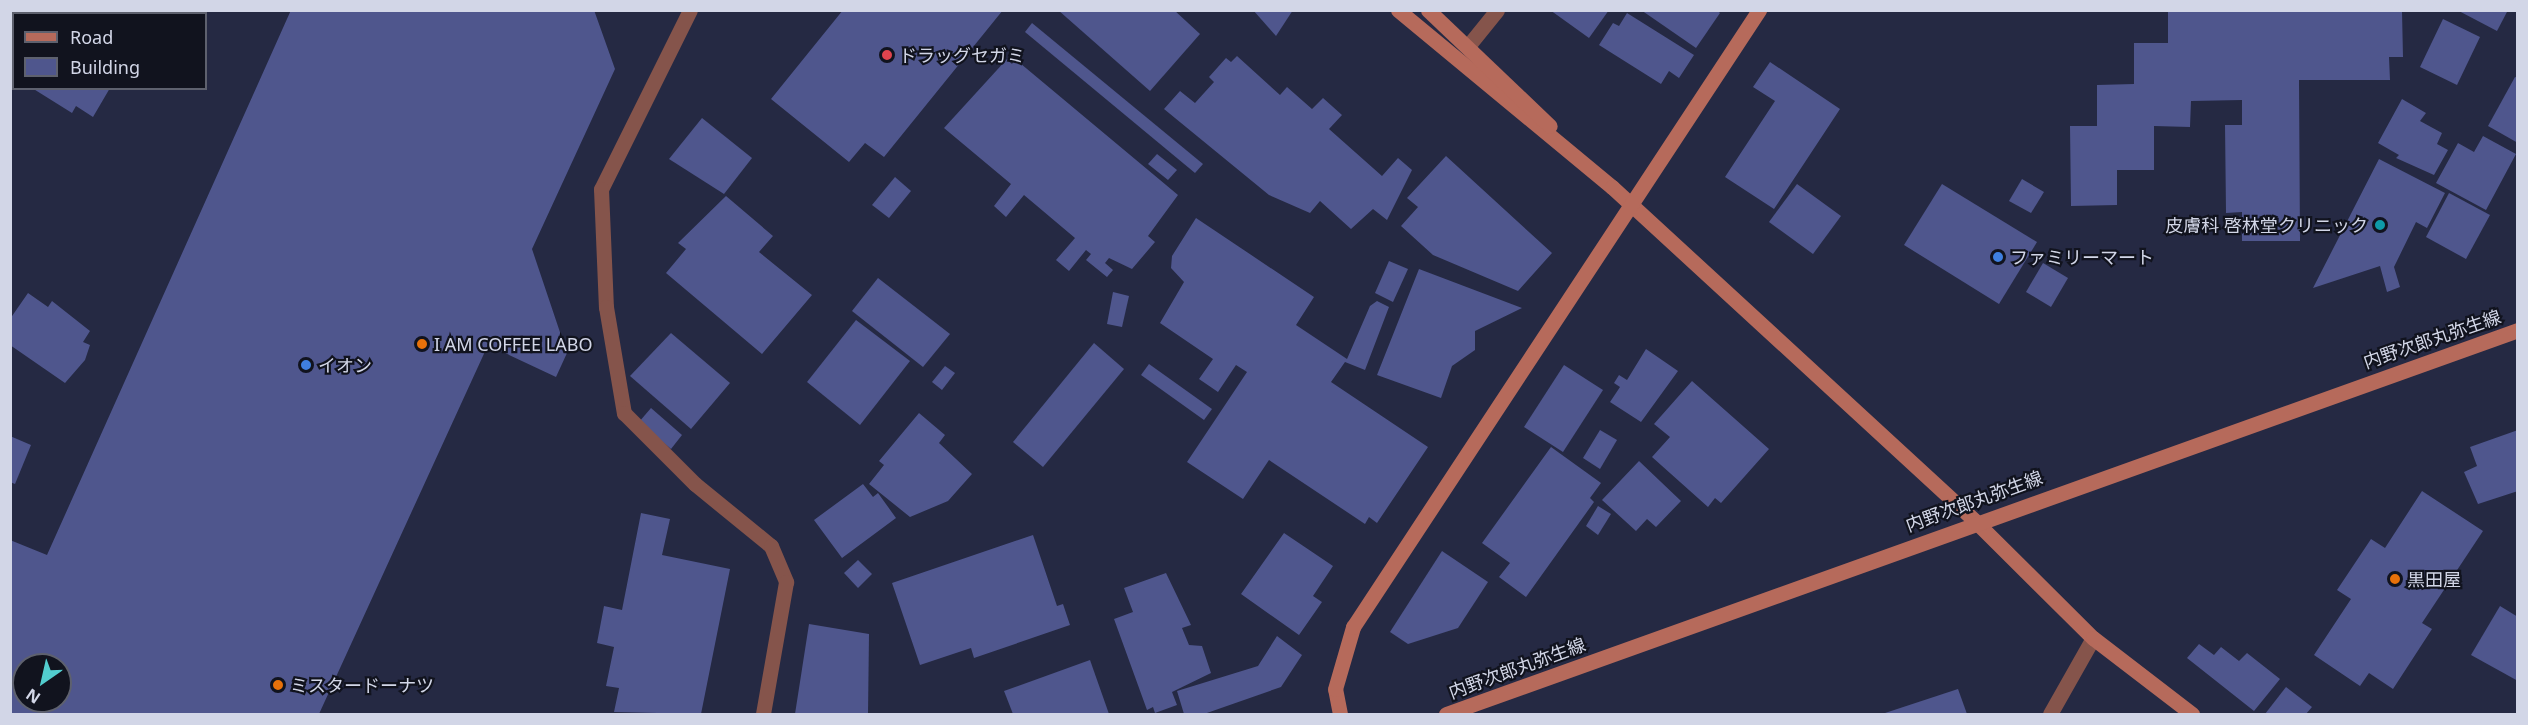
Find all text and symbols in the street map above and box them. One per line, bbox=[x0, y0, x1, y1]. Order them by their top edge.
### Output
legend bbox=[12, 12, 207, 90]
text: Road bbox=[70, 25, 113, 49]
place label: ドラッグセガミ bbox=[899, 44, 1025, 66]
marker: ドラッグセガミ bbox=[880, 48, 894, 62]
text: Building bbox=[70, 55, 140, 79]
place label: 皮膚科 啓林堂クリニック bbox=[2165, 214, 2368, 236]
marker: 皮膚科 啓林堂クリニック bbox=[2373, 218, 2387, 232]
place label: ファミリーマート bbox=[2010, 246, 2154, 268]
marker: ファミリーマート bbox=[1991, 250, 2005, 264]
street label: 内野次郎丸弥生線 bbox=[2360, 305, 2504, 373]
place label: I AM COFFEE LABO bbox=[434, 333, 592, 355]
marker: I AM COFFEE LABO bbox=[415, 337, 429, 351]
place label: イオン bbox=[318, 354, 372, 376]
marker: イオン bbox=[299, 358, 313, 372]
street label: 内野次郎丸弥生線 bbox=[1903, 466, 2045, 536]
place label: 黒田屋 bbox=[2407, 568, 2461, 590]
marker: 黒田屋 bbox=[2388, 572, 2402, 586]
street label: 内野次郎丸弥生線 bbox=[1446, 633, 1588, 703]
north arrow bbox=[12, 653, 72, 713]
place label: ミスタードーナツ bbox=[290, 674, 434, 696]
marker: ミスタードーナツ bbox=[271, 678, 285, 692]
text: N bbox=[22, 684, 45, 709]

